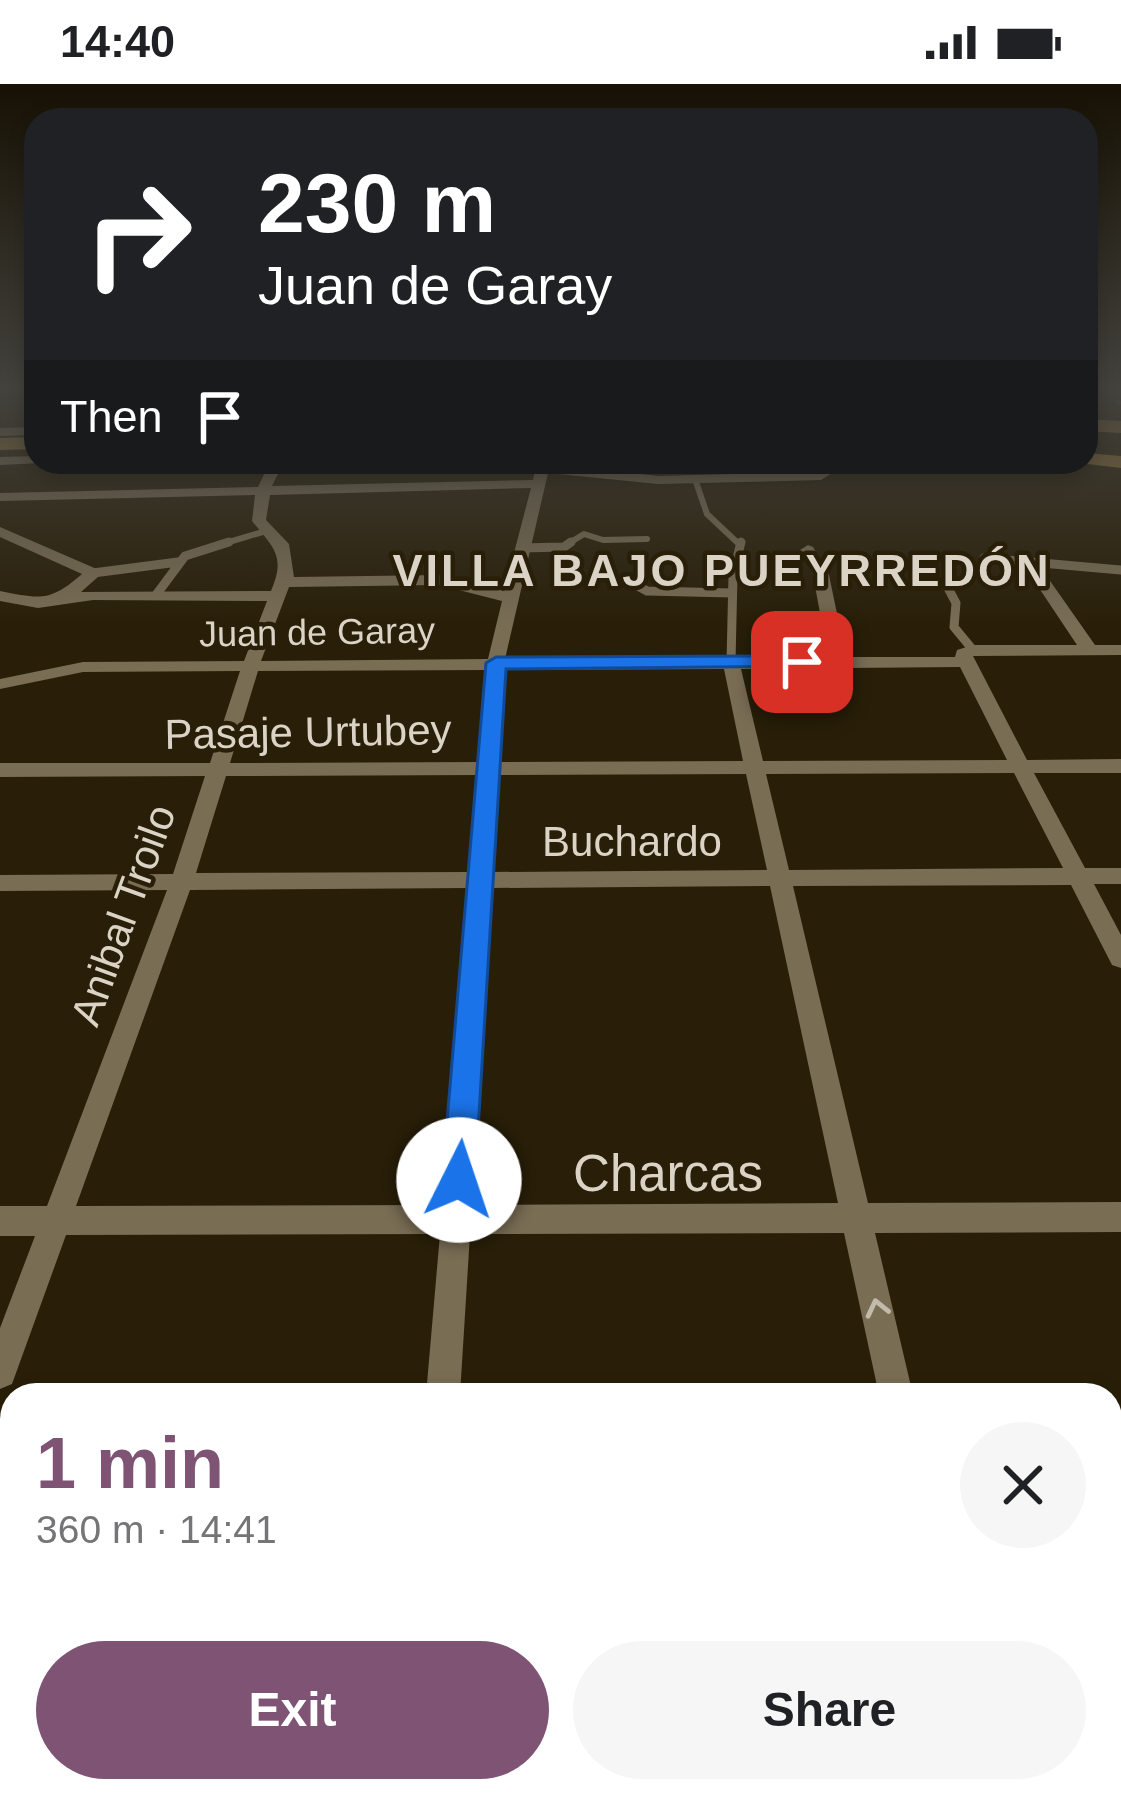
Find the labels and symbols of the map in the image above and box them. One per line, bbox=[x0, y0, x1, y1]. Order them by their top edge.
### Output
district label: VILLA BAJO PUEYRREDÓN bbox=[393, 545, 1051, 596]
street label: Juan de Garay bbox=[199, 609, 435, 655]
pin bbox=[751, 611, 853, 713]
street label: Pasaje Urtubey bbox=[164, 706, 452, 758]
street label: Anibal Troilo bbox=[61, 798, 185, 1032]
street label: Buchardo bbox=[542, 818, 722, 865]
position arrow bbox=[396, 1117, 522, 1243]
street label: Charcas bbox=[573, 1145, 763, 1202]
one-way arrow bbox=[865, 1298, 890, 1318]

